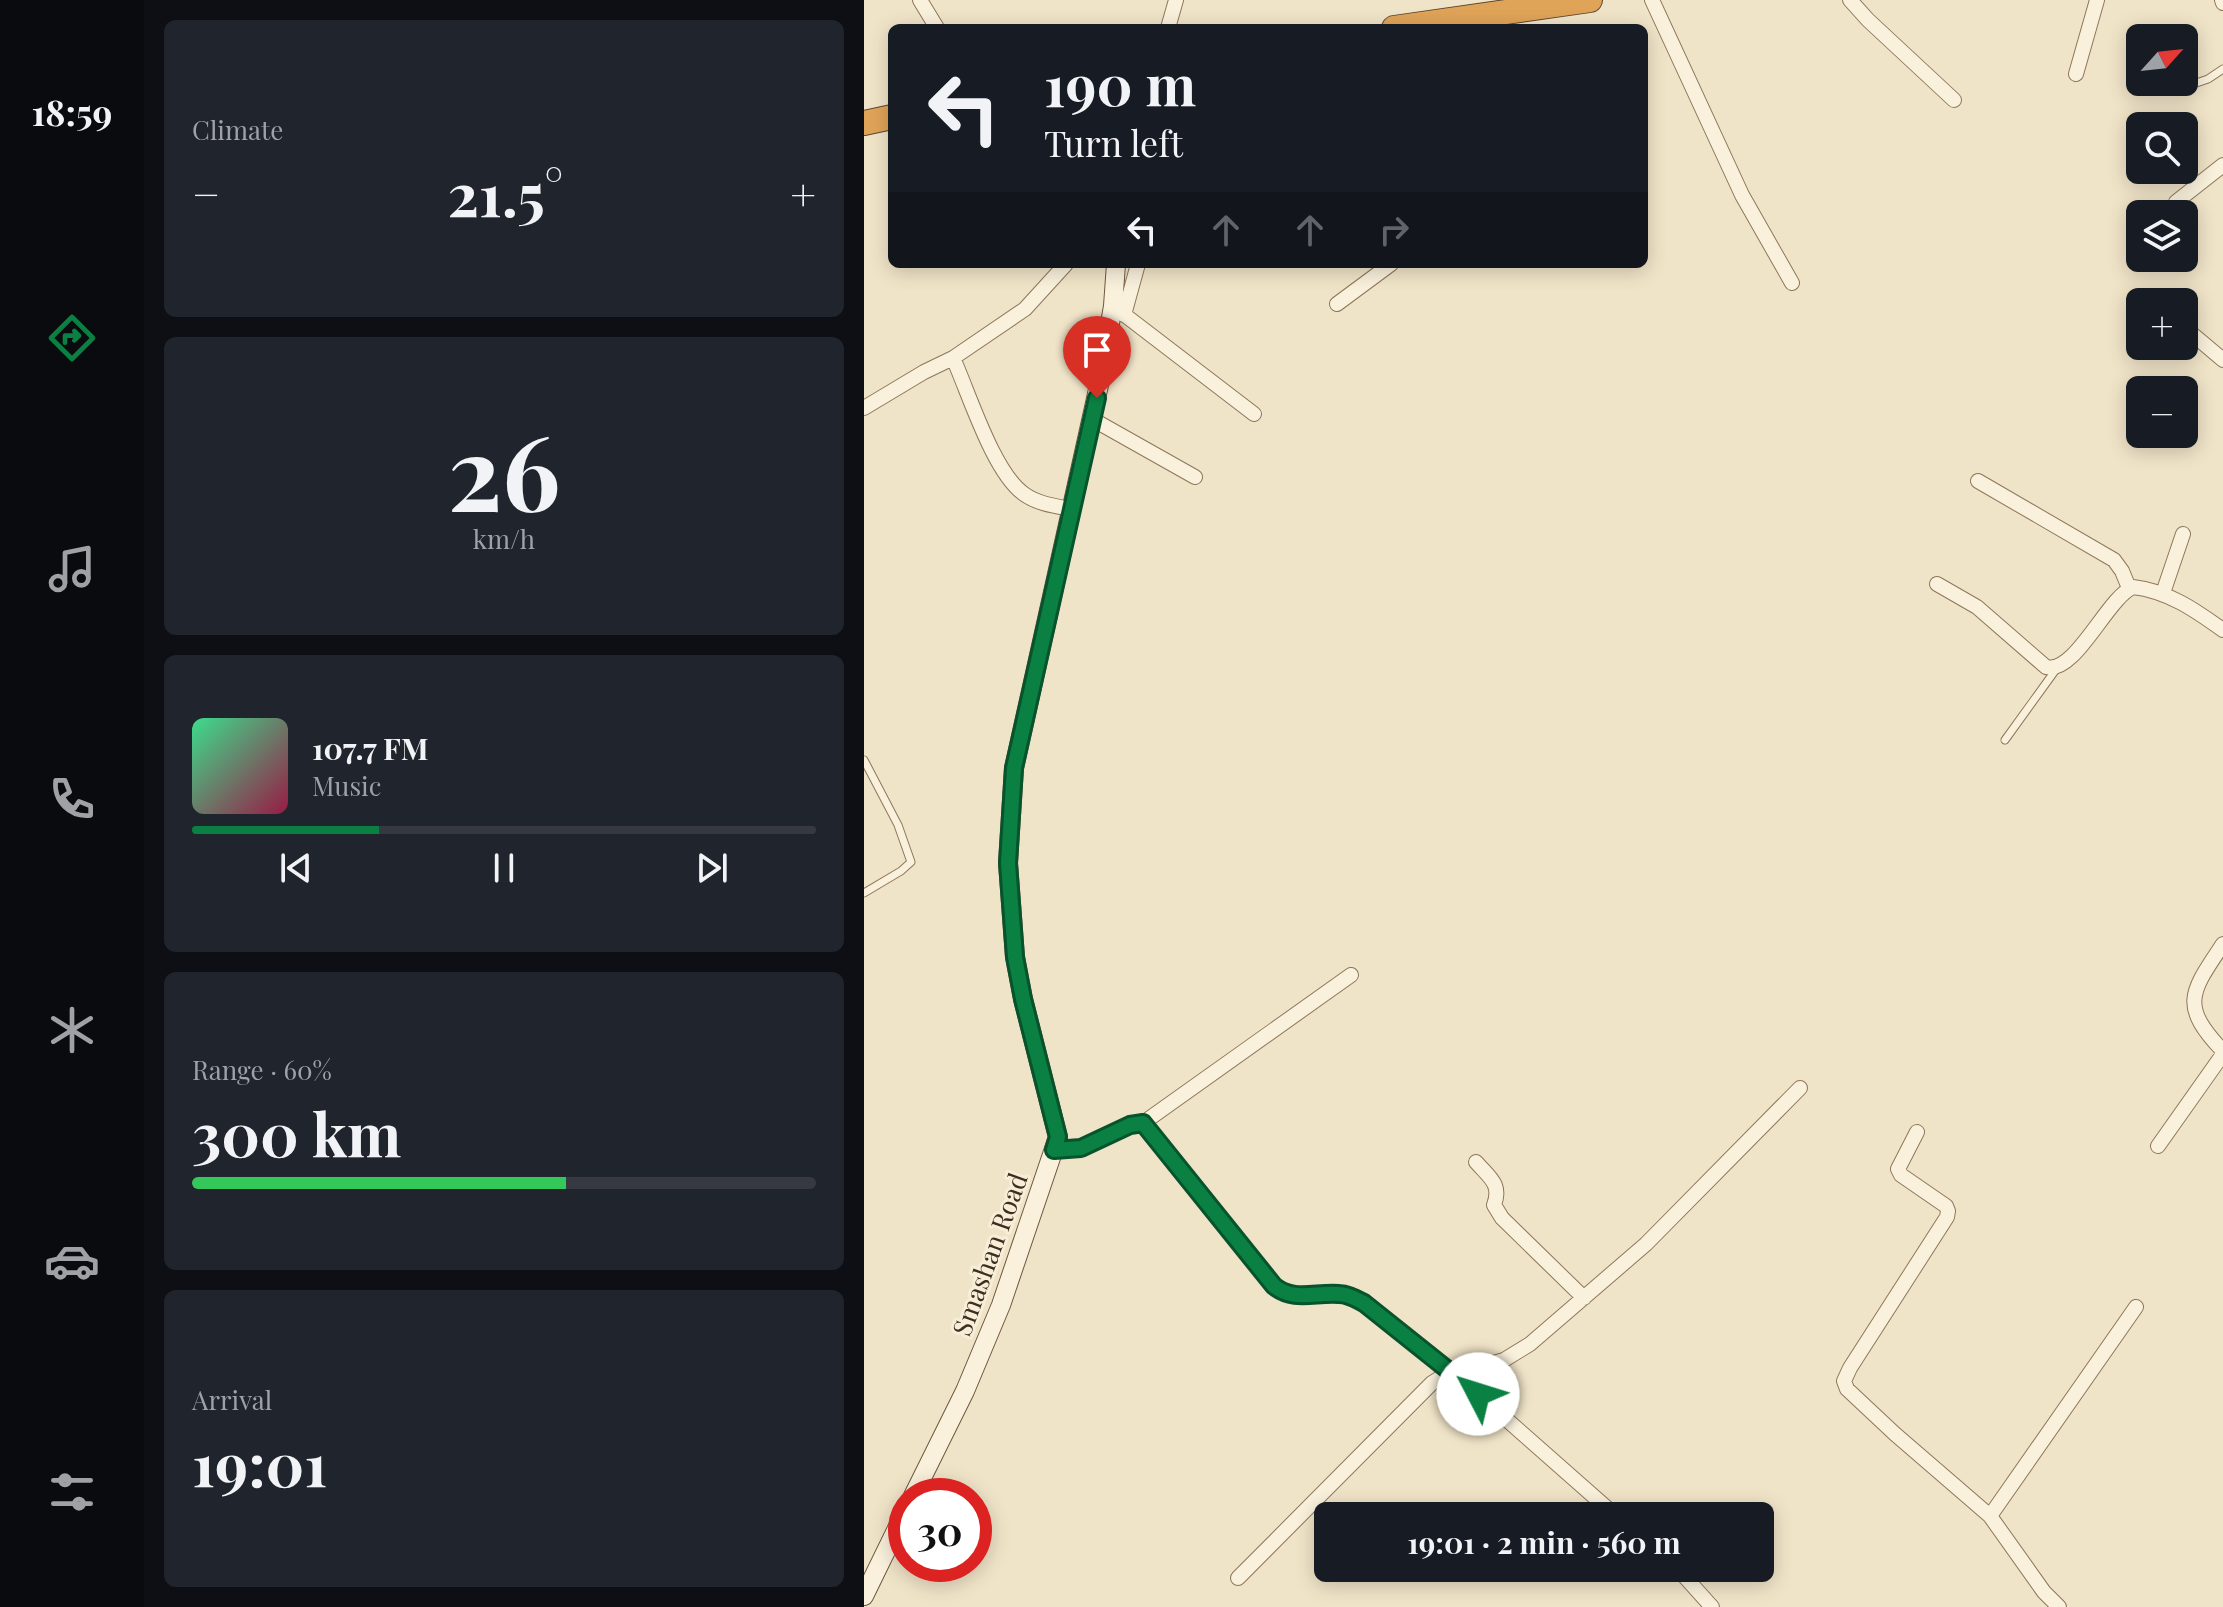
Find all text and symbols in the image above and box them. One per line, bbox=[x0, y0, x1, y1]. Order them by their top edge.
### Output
north arrow bbox=[2126, 24, 2198, 96]
map controls bbox=[2126, 24, 2198, 448]
text: 190 m bbox=[1044, 46, 1196, 121]
icon: left bbox=[912, 56, 1016, 160]
text: 18:59 bbox=[32, 87, 112, 135]
text: Climate bbox=[192, 112, 283, 147]
button: search bbox=[2126, 112, 2198, 184]
text: Turn left bbox=[1044, 118, 1183, 166]
text: 21.5° bbox=[447, 152, 563, 232]
text: − bbox=[192, 163, 220, 222]
text: + bbox=[790, 163, 816, 222]
button: layers bbox=[2126, 200, 2198, 272]
icon: left bbox=[1120, 208, 1164, 252]
icon: ahead bbox=[1204, 208, 1248, 252]
icon: ahead bbox=[1288, 208, 1332, 252]
icon: right bbox=[1372, 208, 1416, 252]
button: + bbox=[2126, 288, 2198, 360]
icon: directions bbox=[44, 310, 100, 366]
pin bbox=[1063, 316, 1131, 398]
icon: arrive bbox=[1075, 328, 1119, 372]
button: − bbox=[2126, 376, 2198, 448]
text: 26 bbox=[448, 399, 560, 538]
text: km/h bbox=[473, 521, 535, 556]
icon: music bbox=[44, 541, 100, 597]
text: 107.7 FM bbox=[312, 728, 428, 768]
text: Music bbox=[312, 768, 381, 803]
icon: phone bbox=[44, 771, 100, 827]
icon: previous bbox=[274, 846, 318, 890]
icon: pause bbox=[482, 846, 526, 890]
icon: next bbox=[690, 846, 734, 890]
icon: climate bbox=[44, 1002, 100, 1058]
text: Range · 60% bbox=[192, 1052, 332, 1087]
text: 300 km bbox=[192, 1092, 401, 1172]
street label: Smashan Road bbox=[943, 1168, 1035, 1340]
icon: car bbox=[44, 1233, 100, 1289]
position arrow bbox=[1436, 1352, 1520, 1436]
text: Arrival bbox=[192, 1382, 272, 1417]
text: 19:01 bbox=[192, 1422, 327, 1502]
icon: filters bbox=[44, 1464, 100, 1520]
speed limit sign: 30 bbox=[888, 1478, 992, 1582]
text: 19:01 · 2 min · 560 m bbox=[1407, 1522, 1681, 1562]

